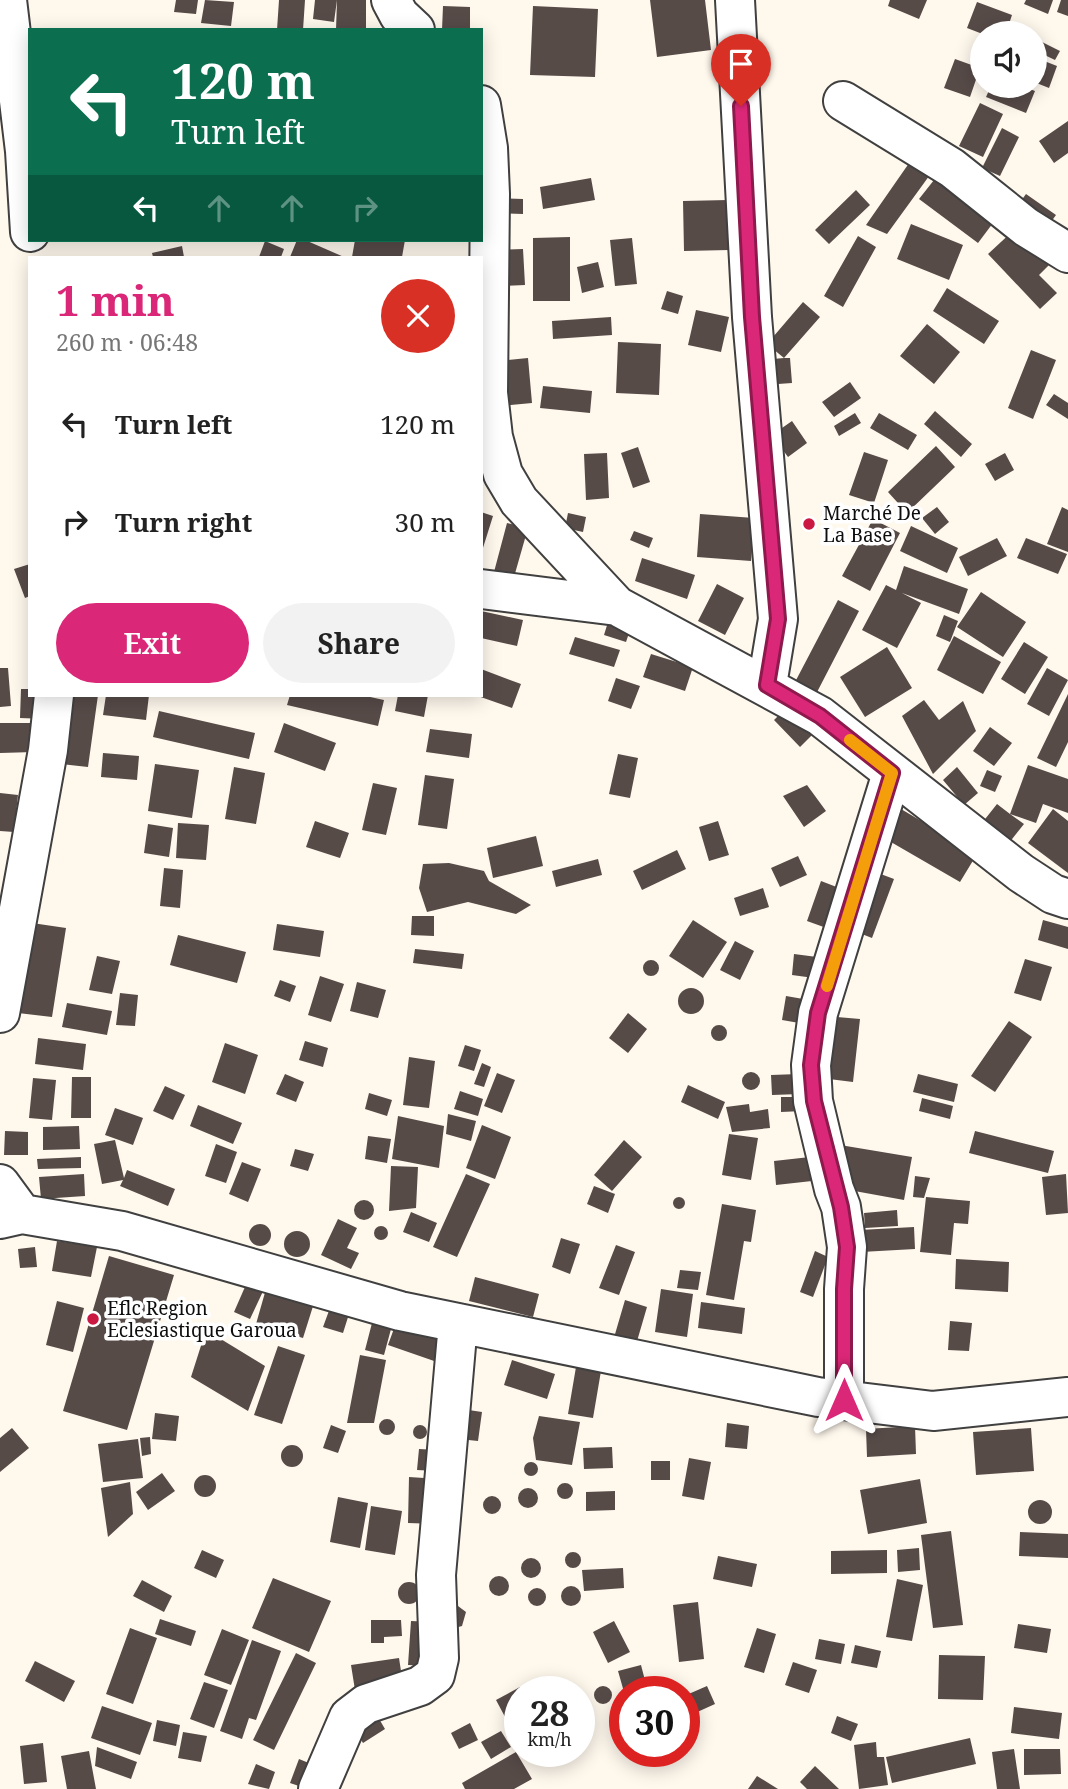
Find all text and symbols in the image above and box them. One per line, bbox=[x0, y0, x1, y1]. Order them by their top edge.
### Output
map controls bbox=[970, 21, 1047, 98]
button: sound bbox=[970, 21, 1047, 98]
pin bbox=[711, 34, 771, 106]
icon: arrive bbox=[722, 45, 760, 83]
text: 120 m bbox=[171, 47, 315, 113]
icon: left bbox=[56, 56, 147, 147]
text: Turn left bbox=[171, 110, 305, 153]
icon: left bbox=[127, 189, 165, 227]
icon: ahead bbox=[200, 189, 238, 227]
icon: ahead bbox=[273, 189, 311, 227]
icon: right bbox=[346, 189, 384, 227]
text: 1 min bbox=[56, 271, 175, 328]
button: close bbox=[381, 279, 455, 353]
text: 260 m · 06:48 bbox=[56, 326, 198, 358]
icon: left bbox=[56, 405, 94, 443]
text: Turn left bbox=[115, 406, 232, 442]
text: 120 m bbox=[380, 406, 455, 442]
place label: Marché De La Base bbox=[823, 500, 921, 548]
icon: right bbox=[56, 503, 94, 541]
text: Turn right bbox=[115, 504, 252, 540]
text: 30 m bbox=[395, 504, 455, 540]
marker: Marché De La Base bbox=[801, 516, 817, 532]
button: Exit bbox=[56, 603, 249, 683]
button: Share bbox=[263, 603, 455, 683]
place label: Eflc Region Eclesiastique Garoua bbox=[107, 1295, 297, 1343]
marker: Eflc Region Eclesiastique Garoua bbox=[85, 1311, 101, 1327]
position arrow bbox=[807, 1363, 881, 1437]
speed limit sign: 30 bbox=[609, 1676, 700, 1767]
text: 28 bbox=[530, 1689, 569, 1736]
text: km/h bbox=[527, 1727, 572, 1751]

